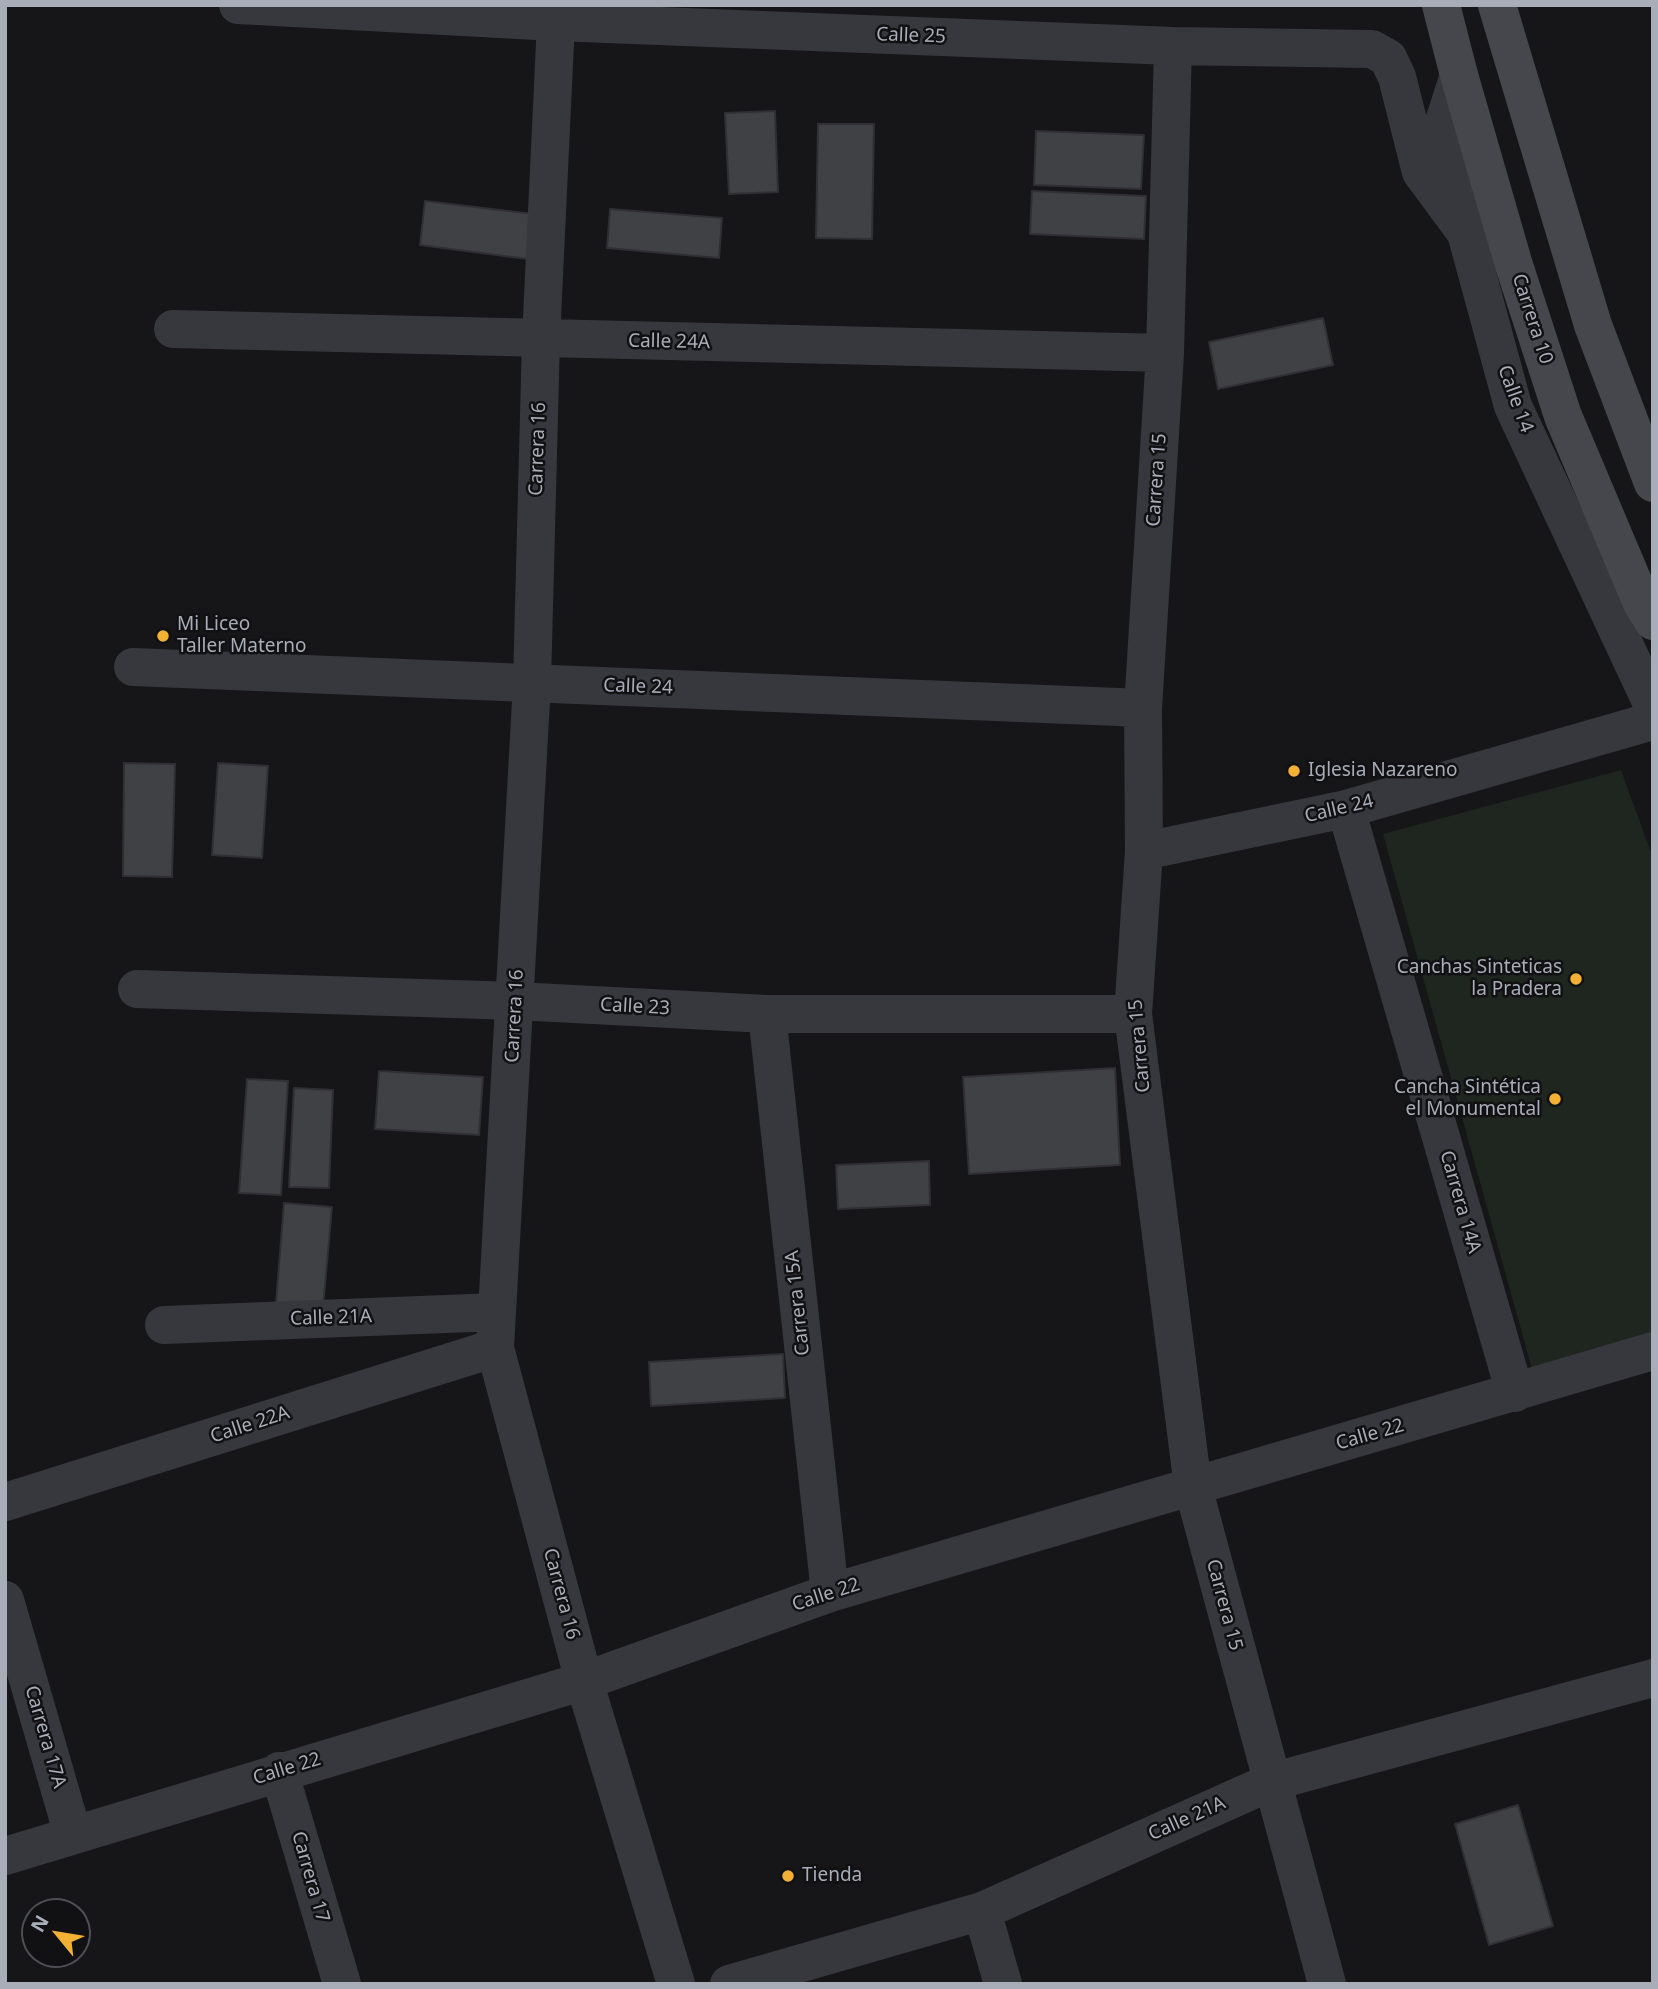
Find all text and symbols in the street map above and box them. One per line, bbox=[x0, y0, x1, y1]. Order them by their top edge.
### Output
street label: Calle 25 bbox=[876, 23, 946, 49]
street label: Carrera 10 bbox=[1507, 271, 1557, 367]
street label: Calle 24A bbox=[628, 330, 710, 354]
street label: Calle 14 bbox=[1492, 362, 1538, 436]
street label: Carrera 16 bbox=[525, 402, 551, 496]
street label: Carrera 15 bbox=[1142, 433, 1172, 527]
place label: Mi Liceo Taller Materno bbox=[177, 614, 307, 658]
marker: Mi Liceo Taller Materno bbox=[155, 628, 171, 644]
street label: Calle 24 bbox=[603, 674, 673, 700]
place label: Iglesia Nazareno bbox=[1308, 760, 1457, 782]
marker: Iglesia Nazareno bbox=[1286, 763, 1302, 779]
street label: Calle 24 bbox=[1302, 790, 1376, 828]
place label: Canchas Sinteticas la Pradera bbox=[1397, 957, 1562, 1001]
street label: Carrera 16 bbox=[501, 969, 529, 1063]
marker: Canchas Sinteticas la Pradera bbox=[1568, 971, 1584, 987]
street label: Calle 23 bbox=[600, 994, 670, 1020]
street label: Carrera 15 bbox=[1125, 998, 1155, 1094]
place label: Cancha Sintética el Monumental bbox=[1394, 1077, 1541, 1121]
marker: Cancha Sintética el Monumental bbox=[1547, 1091, 1563, 1107]
street label: Carrera 14A bbox=[1434, 1148, 1486, 1256]
street label: Carrera 15A bbox=[781, 1249, 815, 1357]
street label: Calle 21A bbox=[290, 1305, 372, 1331]
street label: Calle 22A bbox=[207, 1401, 293, 1449]
street label: Calle 22 bbox=[1333, 1414, 1407, 1456]
street label: Carrera 16 bbox=[538, 1546, 584, 1642]
street label: Carrera 15 bbox=[1201, 1557, 1247, 1653]
street label: Calle 22 bbox=[789, 1573, 863, 1617]
street label: Carrera 17A bbox=[19, 1683, 71, 1791]
street label: Calle 22 bbox=[250, 1748, 324, 1790]
street label: Calle 21A bbox=[1145, 1792, 1229, 1846]
street label: Carrera 17 bbox=[286, 1829, 334, 1925]
place label: Tienda bbox=[802, 1865, 862, 1887]
marker: Tienda bbox=[780, 1868, 796, 1884]
north arrow bbox=[21, 1898, 91, 1968]
text: N bbox=[24, 1910, 55, 1937]

